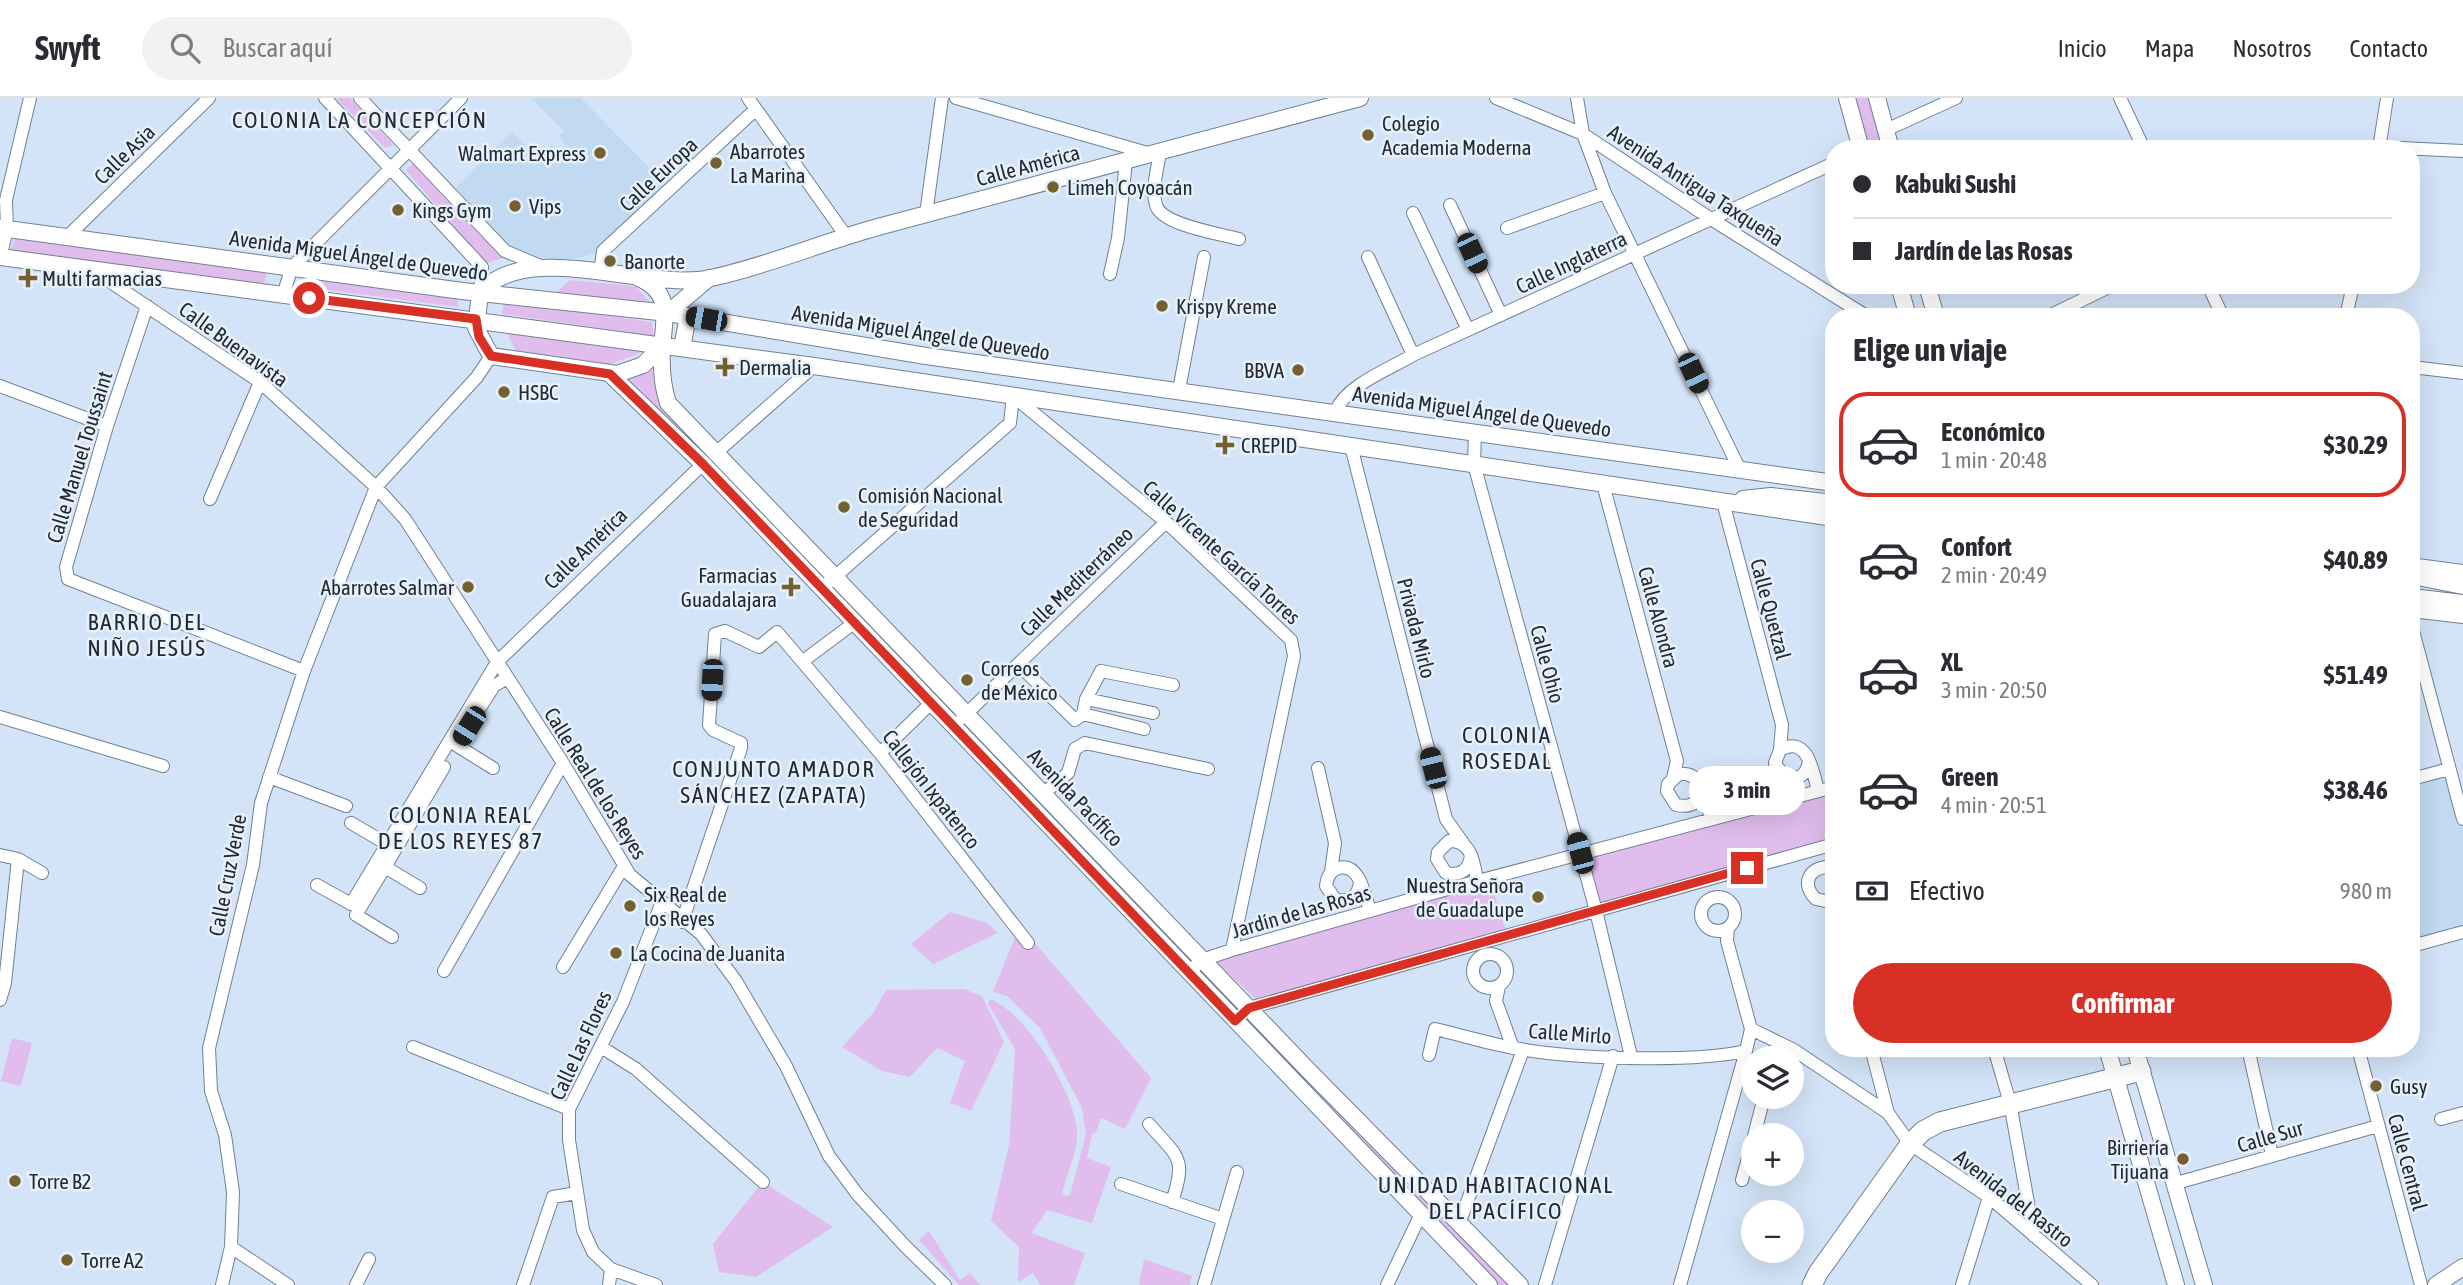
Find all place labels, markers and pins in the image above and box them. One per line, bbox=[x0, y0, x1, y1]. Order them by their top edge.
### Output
place label: Colegio Academia Moderna bbox=[1382, 111, 1531, 159]
marker: Colegio Academia Moderna bbox=[1360, 127, 1376, 143]
place label: Abarrotes La Marina bbox=[730, 139, 806, 187]
place label: Walmart Express bbox=[458, 141, 586, 165]
marker: Walmart Express bbox=[592, 145, 608, 161]
marker: Abarrotes La Marina bbox=[708, 155, 724, 171]
place label: Limeh Coyoacán bbox=[1067, 175, 1193, 199]
marker: Limeh Coyoacán bbox=[1045, 179, 1061, 195]
place label: Vips bbox=[529, 194, 562, 218]
place label: Kings Gym bbox=[412, 198, 492, 222]
marker: Vips bbox=[507, 198, 523, 214]
marker: Kings Gym bbox=[390, 202, 406, 218]
place label: Banorte bbox=[624, 249, 685, 273]
marker: Banorte bbox=[602, 253, 618, 269]
place label: Multi farmacias bbox=[42, 266, 162, 290]
marker: Multi farmacias bbox=[20, 270, 36, 286]
place label: Krispy Kreme bbox=[1176, 294, 1277, 318]
marker: Krispy Kreme bbox=[1154, 298, 1170, 314]
place label: Dermalia bbox=[739, 355, 812, 379]
place label: BBVA bbox=[1244, 358, 1285, 382]
marker: Dermalia bbox=[717, 359, 733, 375]
marker: BBVA bbox=[1290, 362, 1306, 378]
place label: HSBC bbox=[518, 380, 559, 404]
marker: HSBC bbox=[496, 384, 512, 400]
place label: CREPID bbox=[1241, 433, 1297, 457]
marker: CREPID bbox=[1215, 435, 1235, 455]
place label: Comisión Nacional de Seguridad bbox=[858, 483, 1003, 531]
marker: Comisión Nacional de Seguridad bbox=[836, 499, 852, 515]
place label: Farmacias Guadalajara bbox=[681, 563, 777, 611]
place label: Abarrotes Salmar bbox=[321, 575, 455, 599]
marker: Abarrotes Salmar bbox=[460, 579, 476, 595]
marker: Farmacias Guadalajara bbox=[783, 579, 799, 595]
place label: Correos de México bbox=[981, 656, 1058, 704]
marker: Correos de México bbox=[959, 672, 975, 688]
place label: Nuestra Señora de Guadalupe bbox=[1406, 873, 1524, 921]
place label: Six Real de los Reyes bbox=[644, 882, 727, 930]
marker: Nuestra Señora de Guadalupe bbox=[1530, 889, 1546, 905]
marker: Six Real de los Reyes bbox=[622, 898, 638, 914]
place label: La Cocina de Juanita bbox=[630, 941, 785, 965]
marker: La Cocina de Juanita bbox=[608, 945, 624, 961]
place label: Gusy bbox=[2390, 1074, 2428, 1098]
marker: Gusy bbox=[2368, 1078, 2384, 1094]
place label: Birriería Tijuana bbox=[2107, 1135, 2169, 1183]
marker: Birriería Tijuana bbox=[2175, 1151, 2191, 1167]
place label: Torre B2 bbox=[29, 1169, 91, 1193]
marker: Torre B2 bbox=[7, 1173, 23, 1189]
place label: Torre A2 bbox=[81, 1248, 144, 1272]
marker: Torre A2 bbox=[59, 1252, 75, 1268]

